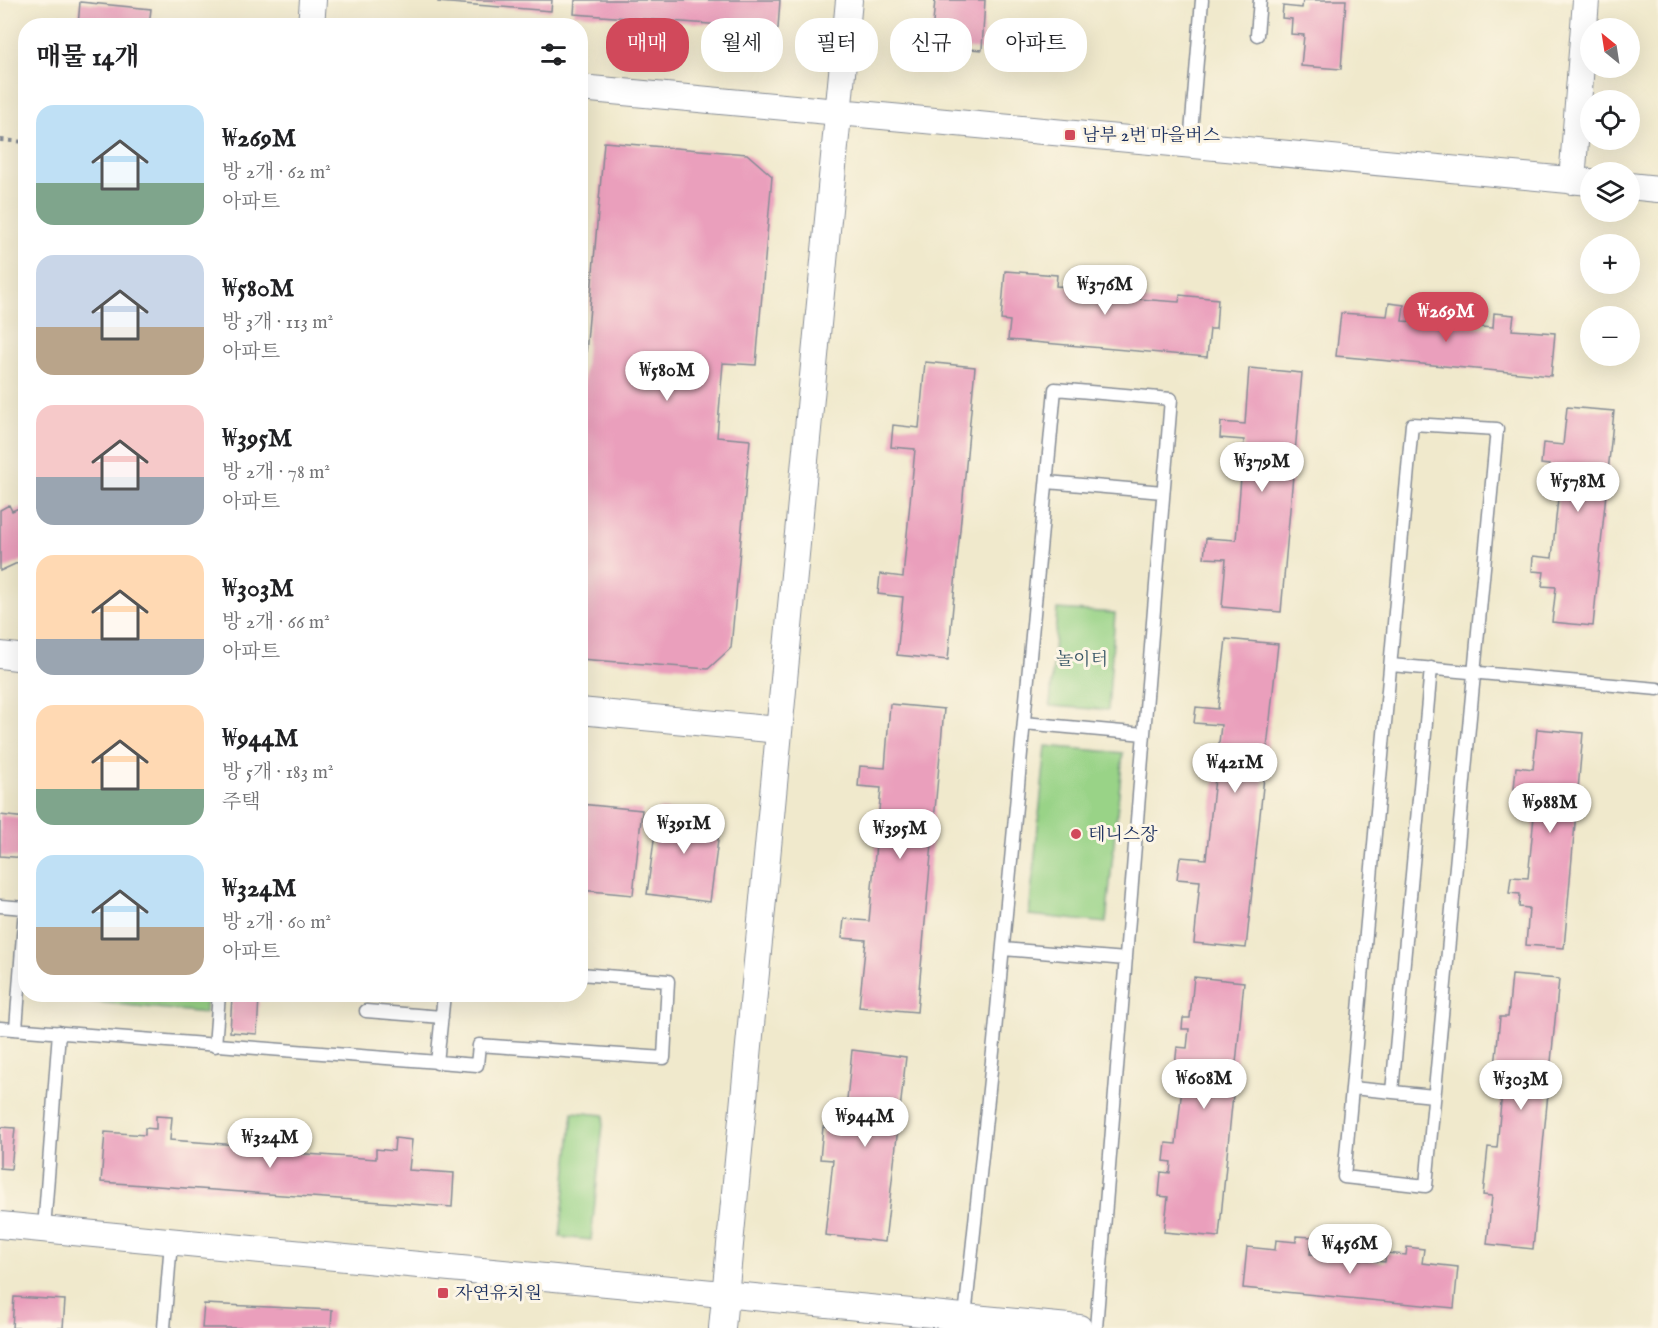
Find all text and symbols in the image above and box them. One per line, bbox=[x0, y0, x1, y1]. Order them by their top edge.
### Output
chip: 매매 bbox=[606, 18, 689, 72]
chip: 월세 bbox=[701, 18, 783, 72]
chip: 필터 bbox=[795, 18, 878, 72]
chip: 신규 bbox=[890, 18, 972, 72]
chip: 아파트 bbox=[984, 18, 1087, 72]
north arrow bbox=[1580, 18, 1640, 78]
map controls bbox=[1580, 18, 1640, 366]
icon: filters bbox=[537, 38, 570, 71]
text: 매물 14개 bbox=[36, 41, 139, 74]
button: locate bbox=[1580, 90, 1640, 150]
text: ₩269M bbox=[222, 122, 296, 155]
place label: 남부 2번 마을버스 bbox=[1082, 125, 1221, 148]
marker: 남부 2번 마을버스 bbox=[1063, 128, 1077, 142]
icon: home bbox=[84, 129, 156, 201]
text: 방 2개 · 62 m² bbox=[222, 160, 331, 185]
button: layers bbox=[1580, 162, 1640, 222]
text: 아파트 bbox=[222, 190, 280, 215]
button: + bbox=[1580, 234, 1640, 294]
pin: ₩376M bbox=[1063, 265, 1147, 316]
text: ₩580M bbox=[222, 272, 294, 305]
text: ₩376M bbox=[1077, 272, 1133, 297]
icon: home bbox=[84, 279, 156, 351]
pin: ₩269M bbox=[1404, 292, 1488, 343]
text: ₩269M bbox=[1417, 299, 1475, 324]
button: − bbox=[1580, 306, 1640, 366]
text: 방 3개 · 113 m² bbox=[222, 310, 333, 335]
text: 아파트 bbox=[222, 340, 280, 365]
pin: ₩580M bbox=[625, 351, 709, 402]
text: ₩580M bbox=[639, 358, 695, 383]
text: ₩395M bbox=[222, 422, 292, 455]
icon: home bbox=[84, 429, 156, 501]
pin: ₩379M bbox=[1220, 442, 1304, 493]
text: ₩379M bbox=[1234, 449, 1290, 474]
text: 방 2개 · 78 m² bbox=[222, 460, 330, 485]
pin: ₩578M bbox=[1536, 462, 1620, 513]
text: ₩578M bbox=[1550, 469, 1606, 494]
text: 아파트 bbox=[222, 490, 280, 515]
text: ₩303M bbox=[222, 572, 294, 605]
icon: home bbox=[84, 579, 156, 651]
text: 방 2개 · 66 m² bbox=[222, 610, 330, 635]
text: 아파트 bbox=[222, 640, 280, 665]
park label: 놀이터 bbox=[1056, 649, 1108, 672]
text: ₩944M bbox=[222, 722, 298, 755]
icon: home bbox=[84, 729, 156, 801]
pin: ₩421M bbox=[1193, 743, 1277, 794]
text: ₩421M bbox=[1206, 750, 1264, 775]
text: 방 5개 · 183 m² bbox=[222, 760, 334, 785]
pin: ₩988M bbox=[1508, 783, 1592, 834]
text: 주택 bbox=[222, 790, 261, 815]
text: ₩988M bbox=[1522, 790, 1578, 815]
pin: ₩391M bbox=[642, 804, 726, 855]
pin: ₩395M bbox=[858, 809, 942, 860]
text: ₩391M bbox=[657, 811, 711, 836]
text: ₩395M bbox=[873, 816, 927, 841]
place label: 테니스장 bbox=[1088, 824, 1158, 847]
marker: 테니스장 bbox=[1069, 827, 1083, 841]
text: ₩324M bbox=[222, 872, 296, 905]
icon: home bbox=[84, 879, 156, 951]
text: 방 2개 · 60 m² bbox=[222, 910, 331, 935]
text: 아파트 bbox=[222, 940, 280, 965]
pin: ₩608M bbox=[1162, 1059, 1246, 1110]
pin: ₩303M bbox=[1479, 1060, 1563, 1111]
text: ₩608M bbox=[1176, 1066, 1232, 1091]
text: ₩303M bbox=[1493, 1067, 1549, 1092]
pin: ₩944M bbox=[823, 1097, 907, 1148]
text: ₩944M bbox=[836, 1104, 894, 1129]
pin: ₩324M bbox=[228, 1118, 312, 1169]
text: ₩324M bbox=[241, 1125, 299, 1150]
pin: ₩456M bbox=[1308, 1224, 1392, 1275]
text: ₩456M bbox=[1322, 1231, 1378, 1256]
place label: 자연유치원 bbox=[455, 1283, 542, 1306]
marker: 자연유치원 bbox=[436, 1286, 450, 1300]

